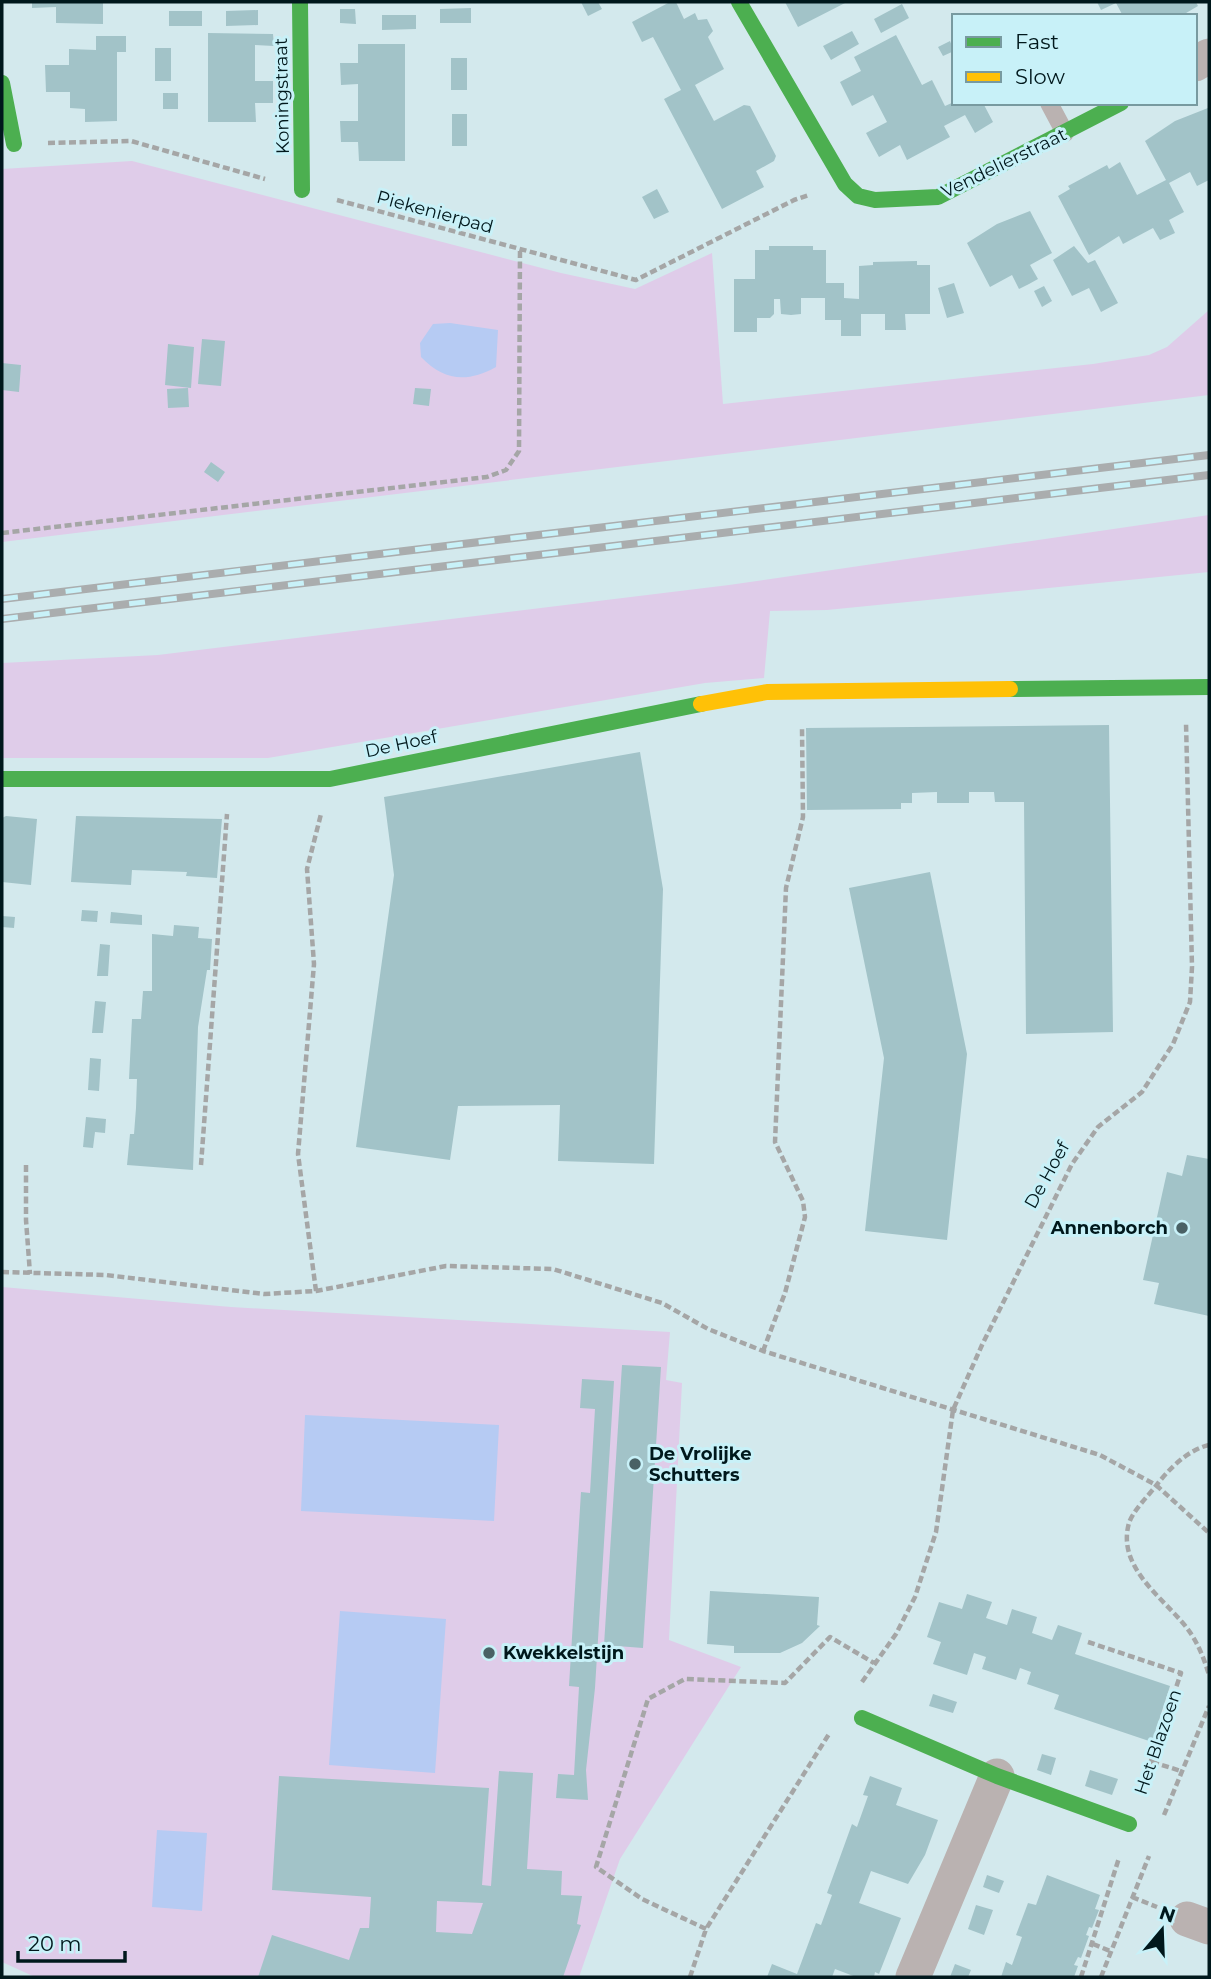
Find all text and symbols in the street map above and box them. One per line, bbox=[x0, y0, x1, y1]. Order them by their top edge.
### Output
legend bbox=[952, 14, 1197, 105]
text: Fast bbox=[1015, 29, 1059, 54]
street label: Koningstraat bbox=[270, 38, 294, 154]
text: Slow bbox=[1015, 64, 1065, 89]
street label: Vendelierstraat bbox=[938, 123, 1070, 203]
street label: Piekenierpad bbox=[374, 186, 496, 238]
street label: De Hoef bbox=[363, 725, 440, 762]
street label: De Hoef bbox=[1020, 1137, 1075, 1212]
place label: Annenborch bbox=[1050, 1217, 1168, 1239]
marker: Annenborch bbox=[1174, 1220, 1190, 1236]
place label: De Vrolijke Schutters bbox=[649, 1443, 752, 1486]
marker: De Vrolijke Schutters bbox=[627, 1456, 643, 1472]
place label: Kwekkelstijn bbox=[503, 1642, 624, 1664]
marker: Kwekkelstijn bbox=[481, 1645, 497, 1661]
street label: Het Blazoen bbox=[1130, 1686, 1186, 1798]
north arrow bbox=[1127, 1895, 1197, 1965]
text: N bbox=[1156, 1901, 1178, 1928]
scale bar bbox=[18, 1920, 124, 1964]
text: 20 m bbox=[28, 1931, 82, 1956]

